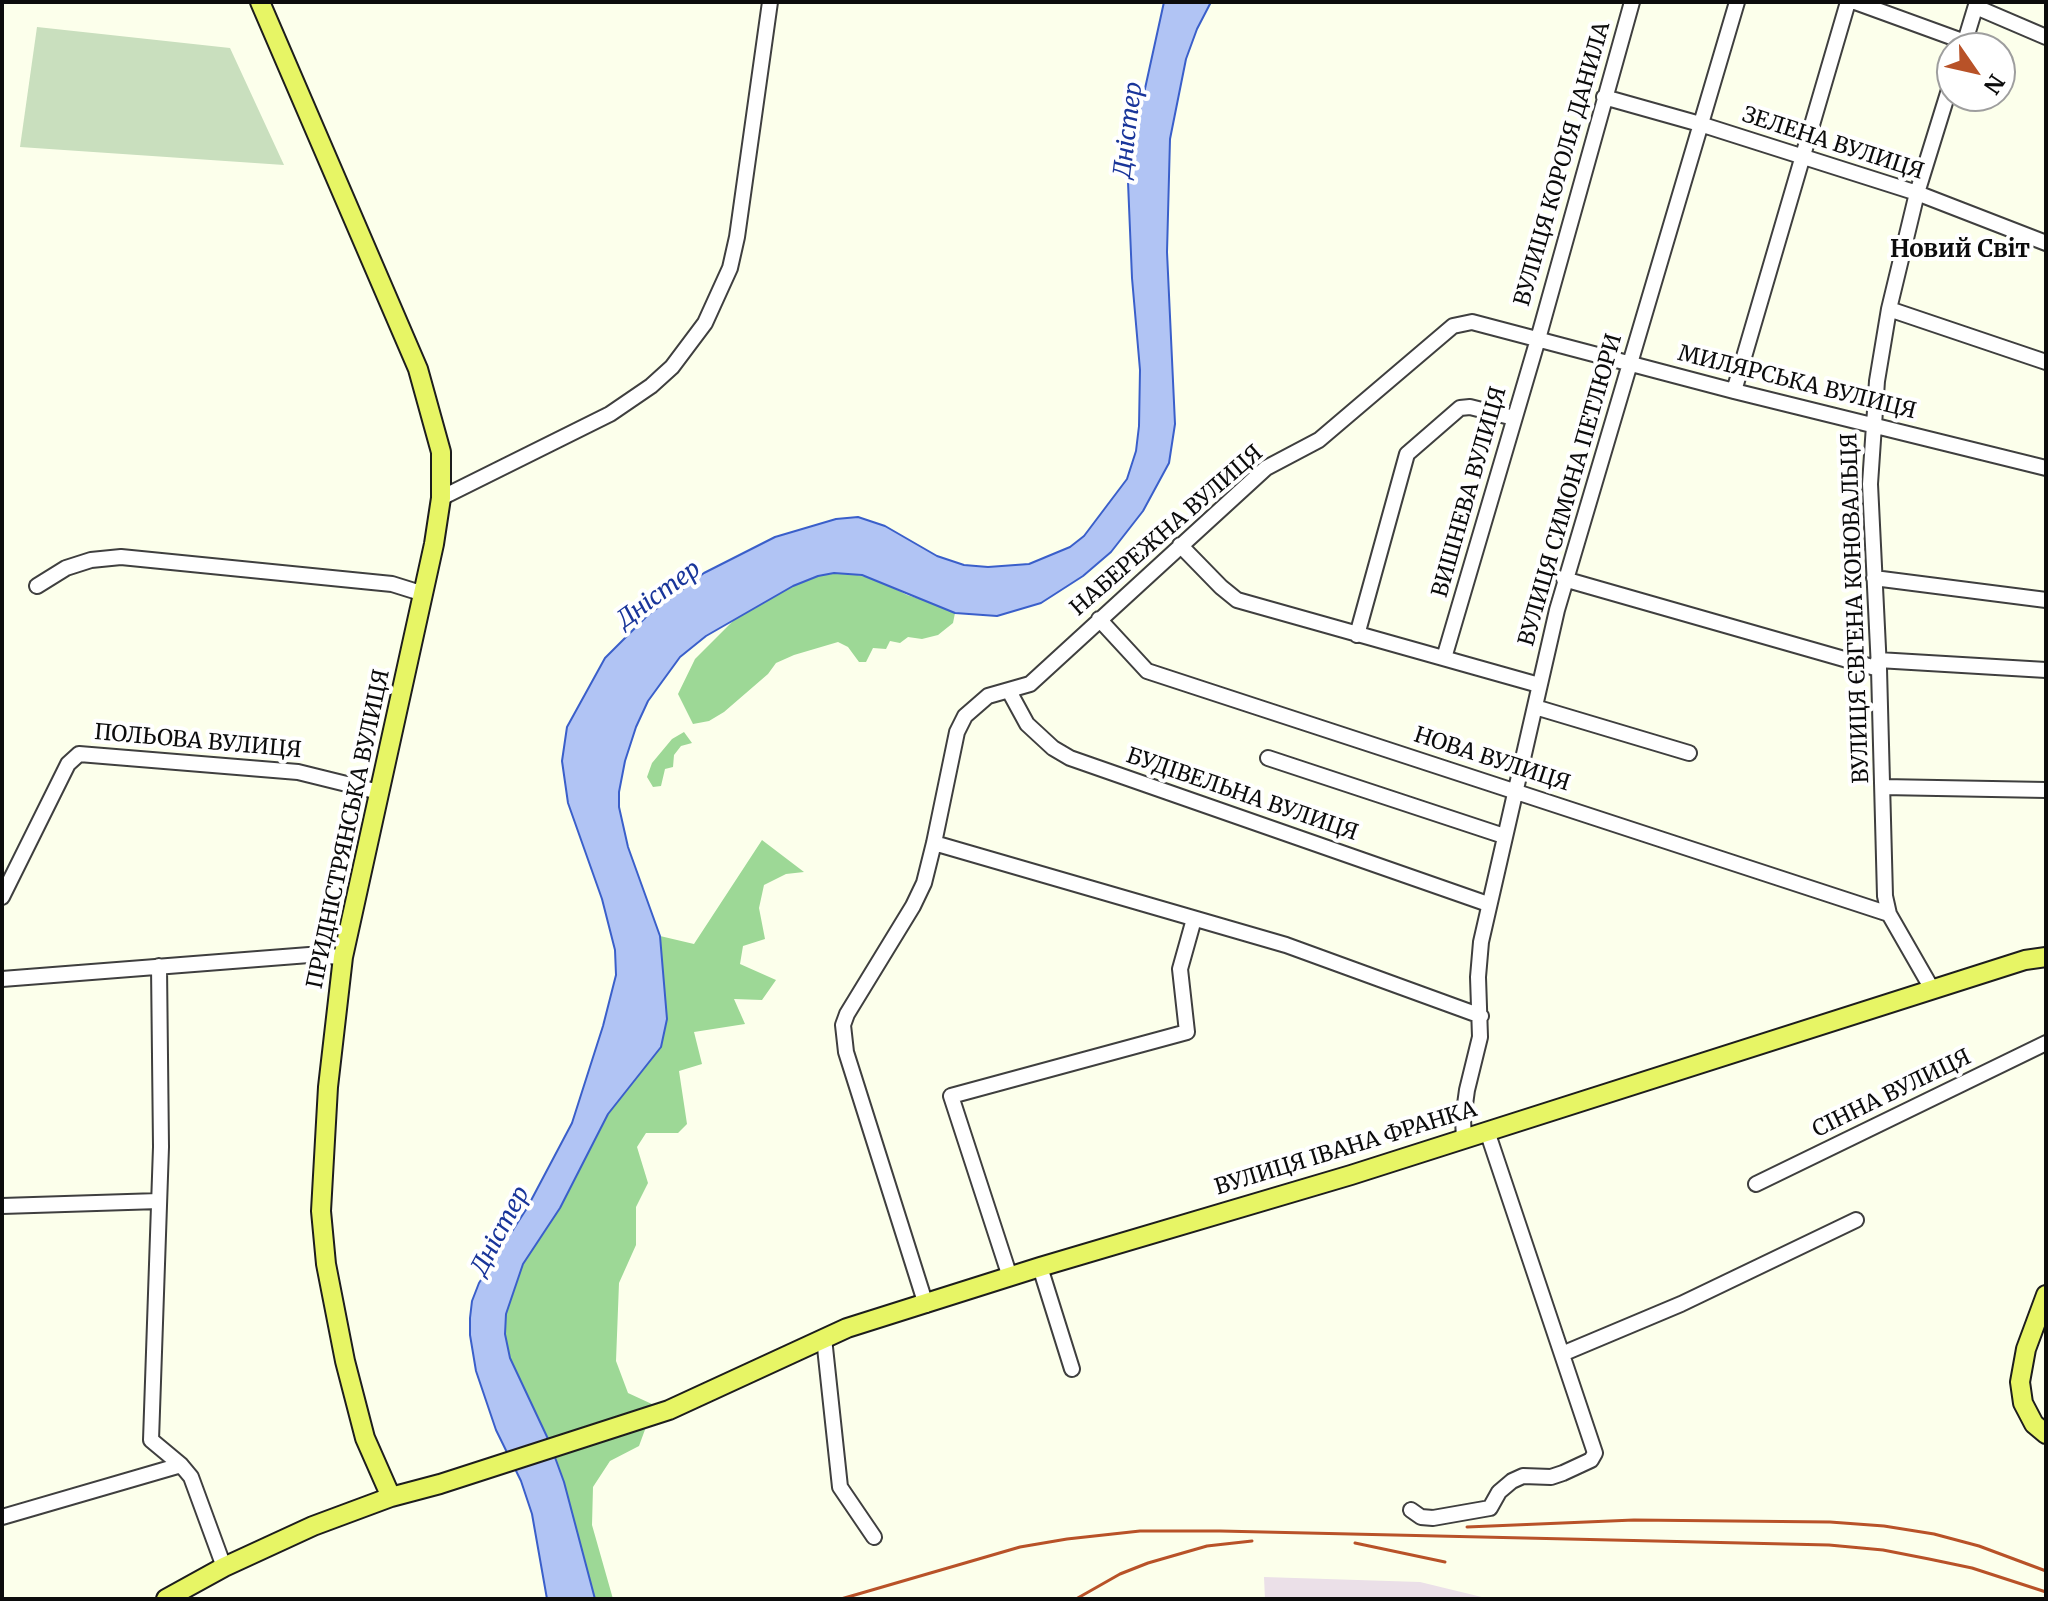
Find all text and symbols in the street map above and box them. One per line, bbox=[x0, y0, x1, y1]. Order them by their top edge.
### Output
street label: ВУЛИЦЯ КОРОЛЯ ДАНИЛА bbox=[1510, 19, 1616, 309]
north arrow bbox=[1936, 32, 2016, 112]
text: N bbox=[1978, 69, 2011, 99]
water label: Дністер bbox=[1109, 80, 1149, 180]
street label: ЗЕЛЕНА ВУЛИЦЯ bbox=[1739, 102, 1927, 186]
district label: Новий Світ bbox=[1890, 236, 2030, 264]
street label: ВУЛИЦЯ СИМОНА ПЕТЛЮРИ bbox=[1514, 331, 1628, 649]
street label: МИЛЯРСЬКА ВУЛИЦЯ bbox=[1675, 341, 1919, 425]
street label: ВИШНЕВА ВУЛИЦЯ bbox=[1427, 384, 1513, 600]
street label: ВУЛИЦЯ ЄВГЕНА КОНОВАЛЬЦЯ bbox=[1837, 432, 1875, 784]
street label: НАБЕРЕЖНА ВУЛИЦЯ bbox=[1065, 440, 1269, 622]
water label: Дністер bbox=[612, 555, 706, 635]
street label: ПРИДНІСТРЯНСЬКА ВУЛИЦЯ bbox=[302, 667, 396, 991]
street label: ПОЛЬОВА ВУЛИЦЯ bbox=[93, 720, 303, 764]
street label: НОВА ВУЛИЦЯ bbox=[1411, 722, 1573, 798]
street label: БУДІВЕЛЬНА ВУЛИЦЯ bbox=[1123, 743, 1361, 847]
street label: СІННА ВУЛИЦЯ bbox=[1808, 1044, 1976, 1144]
street label: ВУЛИЦЯ ІВАНА ФРАНКА bbox=[1212, 1097, 1480, 1201]
water label: Дністер bbox=[466, 1182, 536, 1280]

